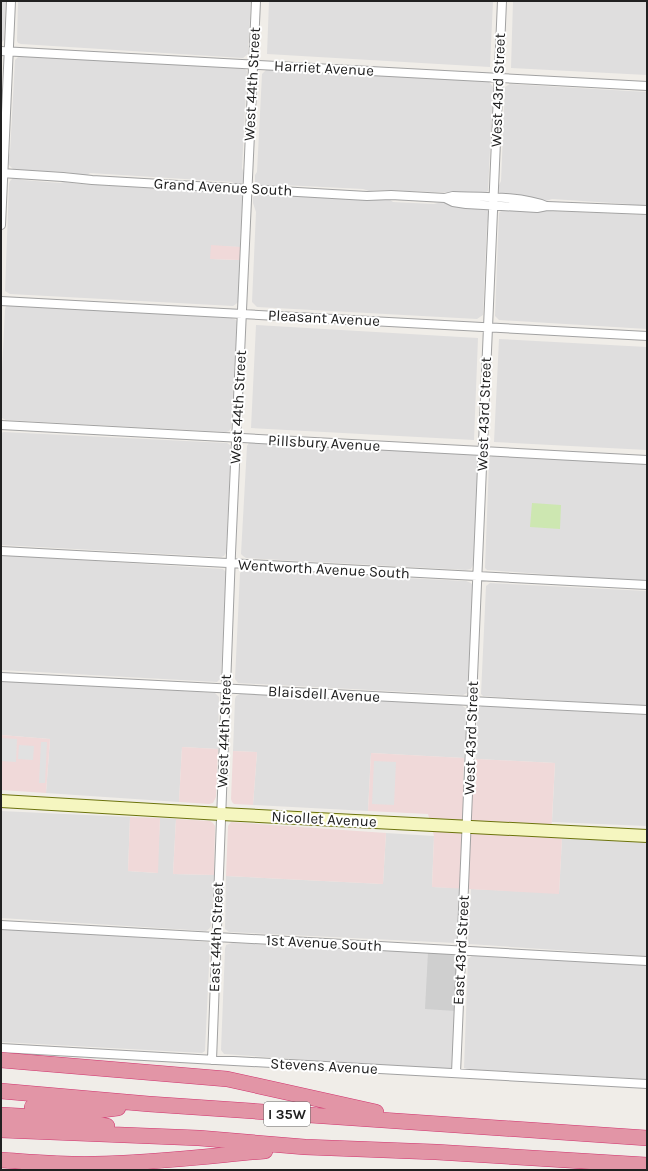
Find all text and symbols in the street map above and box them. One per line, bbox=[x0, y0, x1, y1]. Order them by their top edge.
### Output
street label: West 44th Street bbox=[240, 26, 264, 141]
street label: West 43rd Street bbox=[487, 32, 509, 147]
street label: Harriet Avenue bbox=[274, 56, 374, 80]
street label: Grand Avenue South bbox=[153, 174, 293, 200]
street label: Pleasant Avenue bbox=[267, 306, 381, 330]
street label: West 44th Street bbox=[226, 349, 250, 464]
street label: West 43rd Street bbox=[473, 356, 495, 471]
street label: Pillsbury Avenue bbox=[267, 431, 381, 455]
street label: Wentworth Avenue South bbox=[238, 556, 410, 582]
street label: West 44th Street bbox=[213, 673, 235, 788]
street label: West 43rd Street bbox=[460, 680, 482, 795]
street label: Blaisdell Avenue bbox=[268, 682, 380, 706]
street label: Nicollet Avenue bbox=[271, 807, 377, 831]
street label: East 44th Street bbox=[205, 881, 227, 992]
street label: East 43rd Street bbox=[449, 894, 473, 1005]
street label: 1st Avenue South bbox=[266, 931, 382, 955]
street label: Stevens Avenue bbox=[270, 1054, 378, 1078]
road number: I 35W bbox=[264, 1102, 310, 1126]

